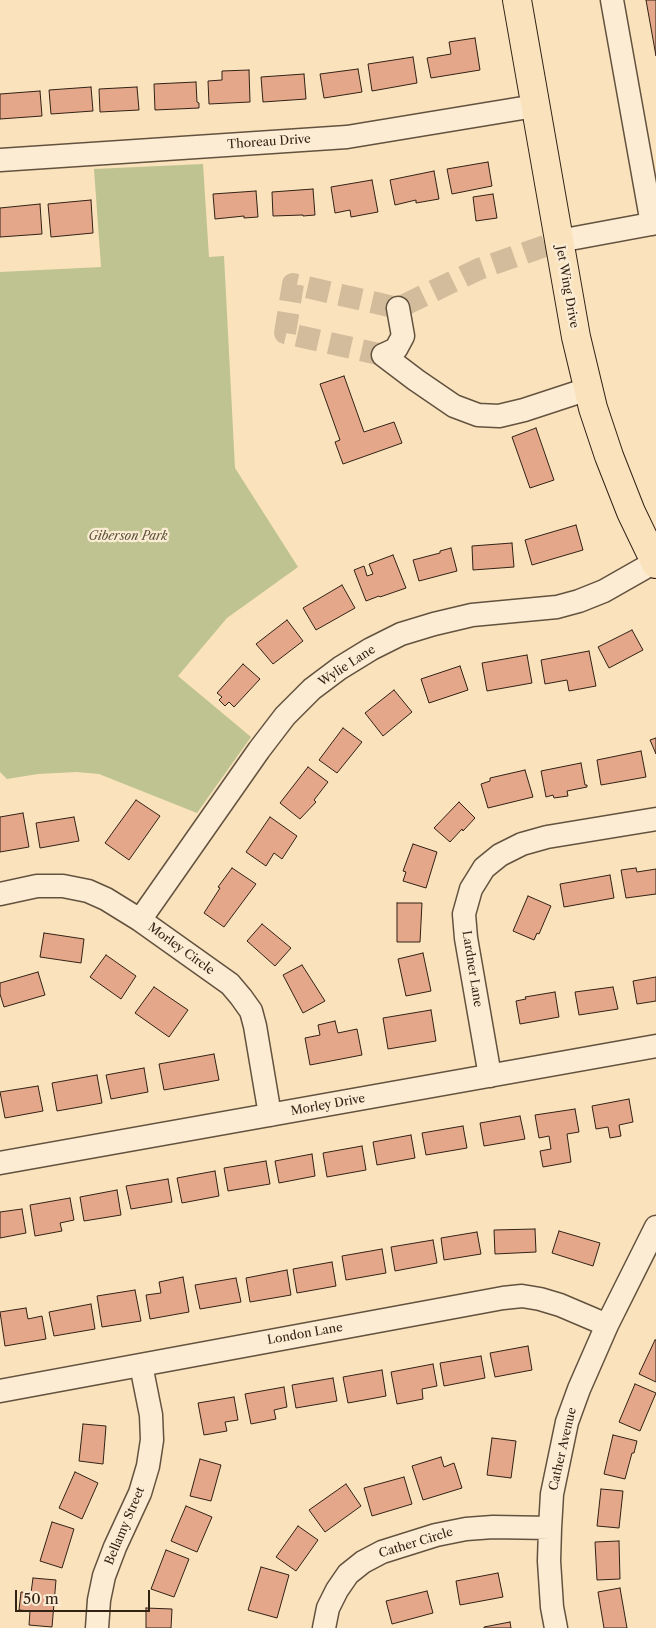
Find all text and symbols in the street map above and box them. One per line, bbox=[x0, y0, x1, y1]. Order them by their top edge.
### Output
street label: Thoreau Drive bbox=[227, 132, 311, 152]
street label: Jet Wing Drive bbox=[553, 245, 581, 329]
park label: Giberson Park bbox=[88, 530, 168, 544]
street label: Wylie Lane bbox=[316, 642, 378, 690]
street label: Morley Circle bbox=[145, 920, 217, 978]
street label: Lardner Lane bbox=[459, 930, 485, 1008]
street label: Morley Drive bbox=[290, 1091, 366, 1119]
street label: London Lane bbox=[266, 1320, 344, 1348]
street label: Cather Avenue bbox=[546, 1406, 580, 1492]
street label: Bellamy Street bbox=[102, 1485, 148, 1567]
street label: Cather Circle bbox=[377, 1525, 455, 1561]
scale bar bbox=[18, 1580, 152, 1612]
text: 50 m bbox=[23, 1589, 59, 1608]

